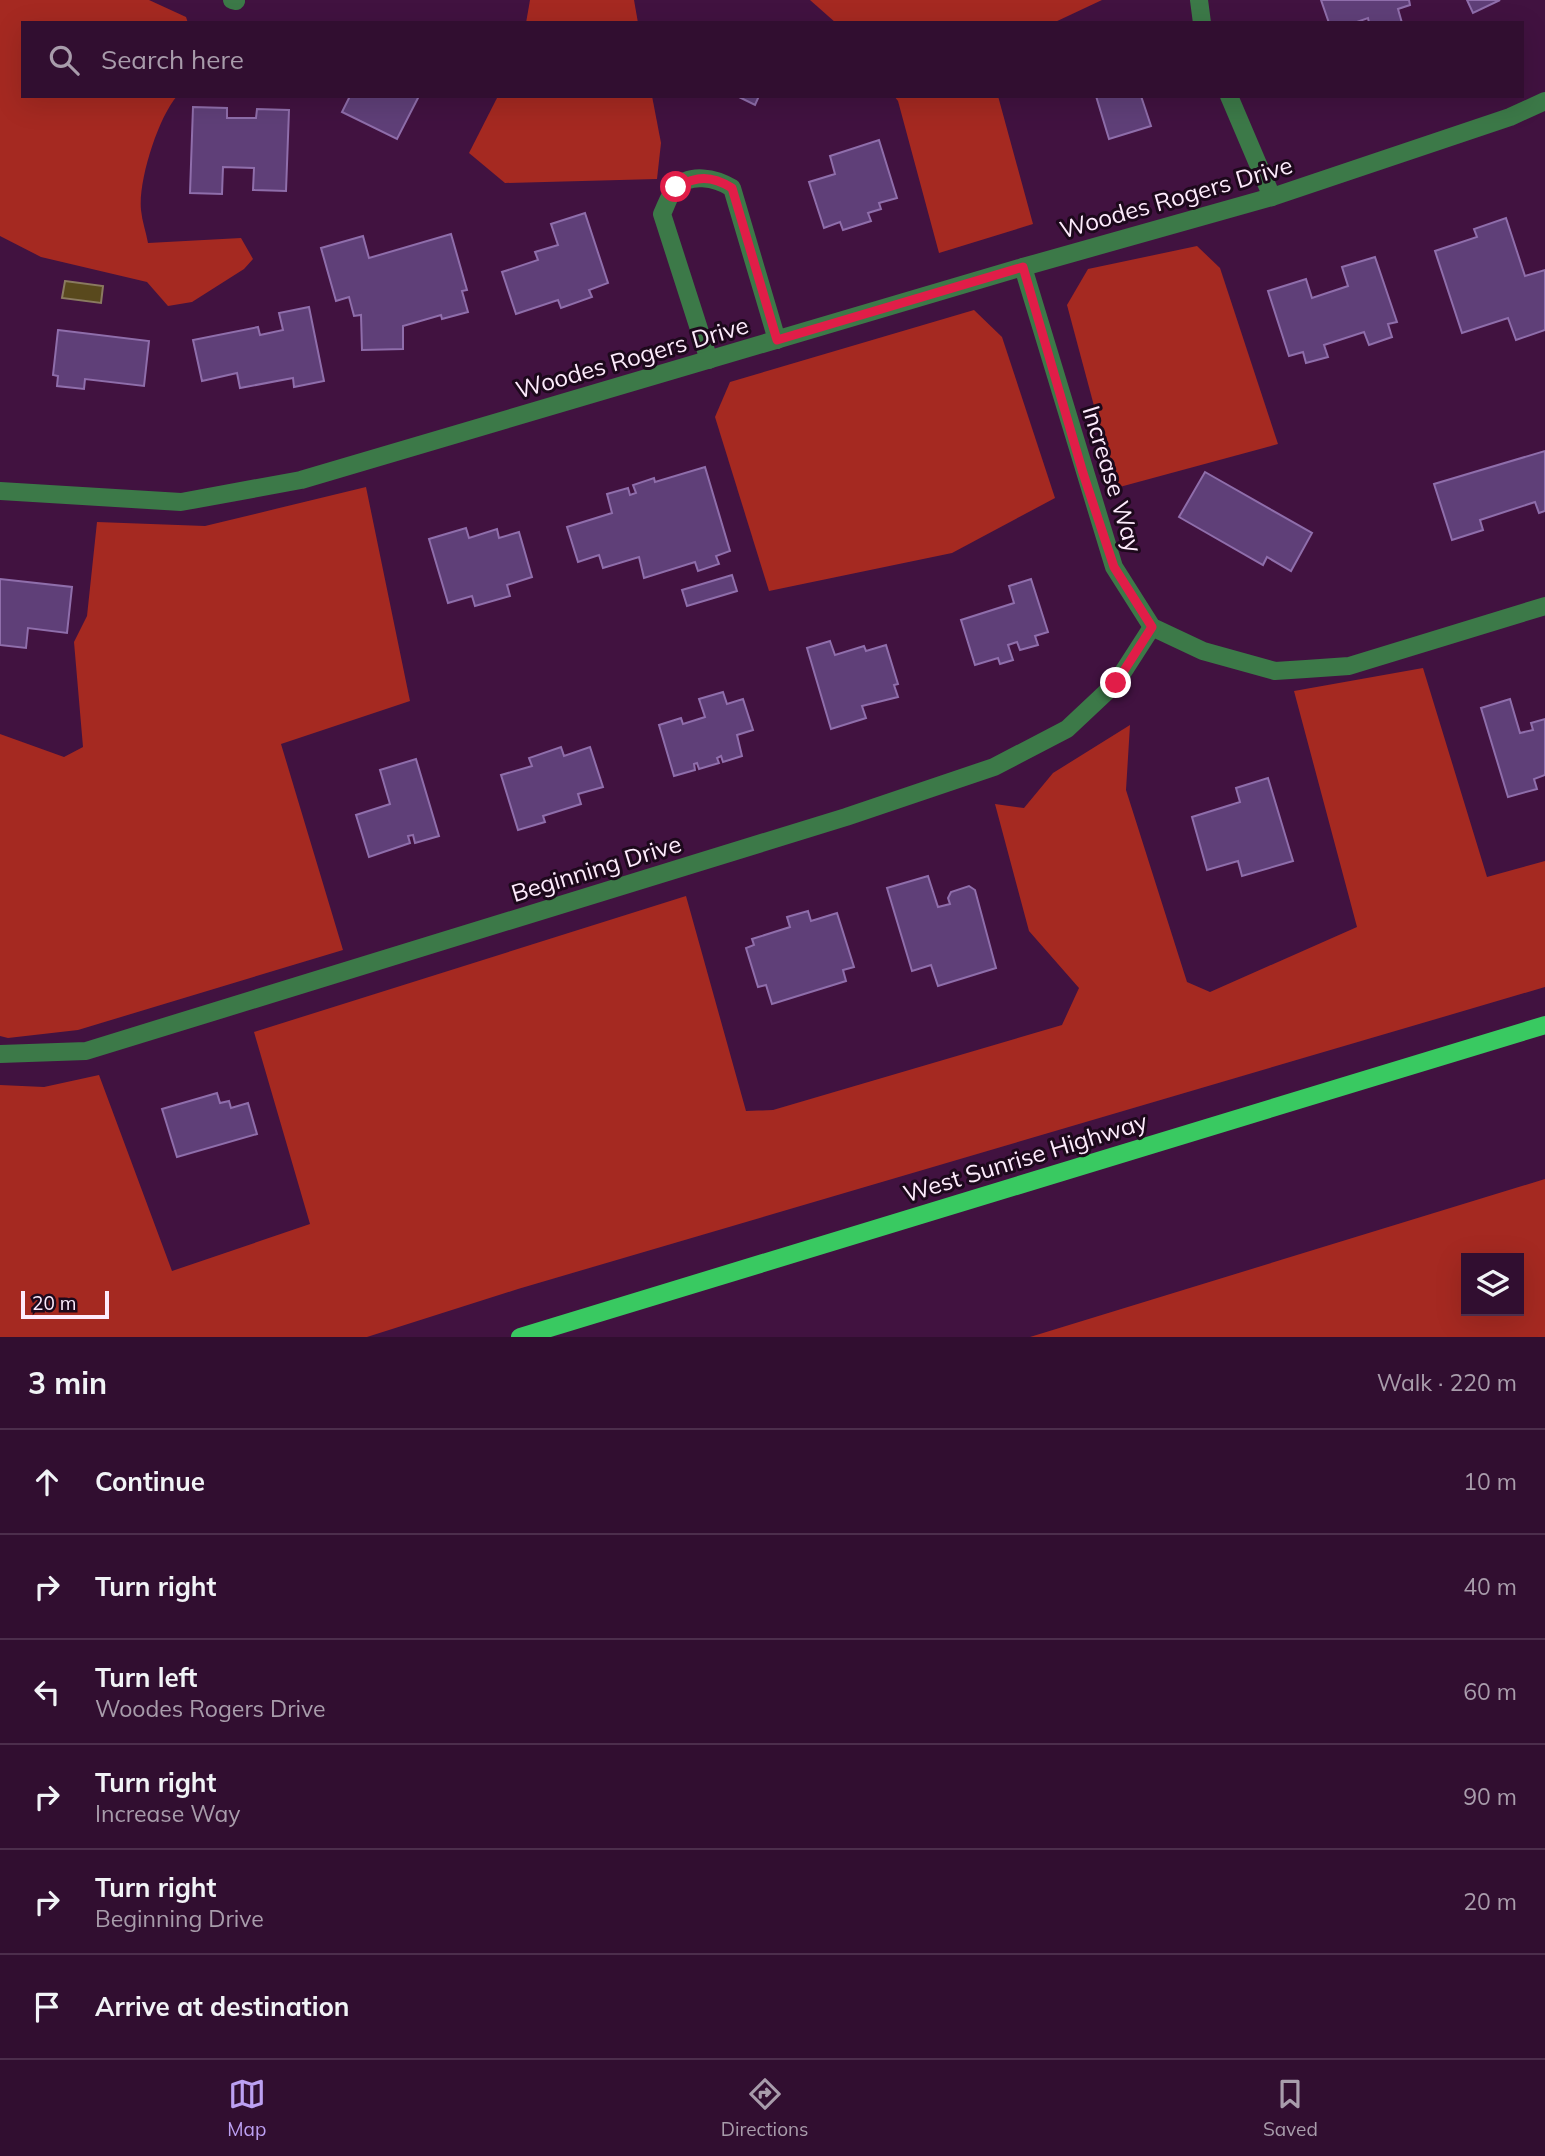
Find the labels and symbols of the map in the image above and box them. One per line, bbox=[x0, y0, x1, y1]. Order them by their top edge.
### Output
street label: Woodes Rogers Drive bbox=[1056, 149, 1296, 245]
route start bbox=[660, 171, 691, 202]
street label: Woodes Rogers Drive bbox=[512, 309, 752, 405]
street label: Increase Way bbox=[1076, 402, 1150, 556]
route end bbox=[1100, 667, 1131, 698]
street label: Beginning Drive bbox=[507, 828, 685, 908]
street label: West Sunrise Highway bbox=[899, 1106, 1151, 1208]
scale bar bbox=[21, 1288, 108, 1320]

